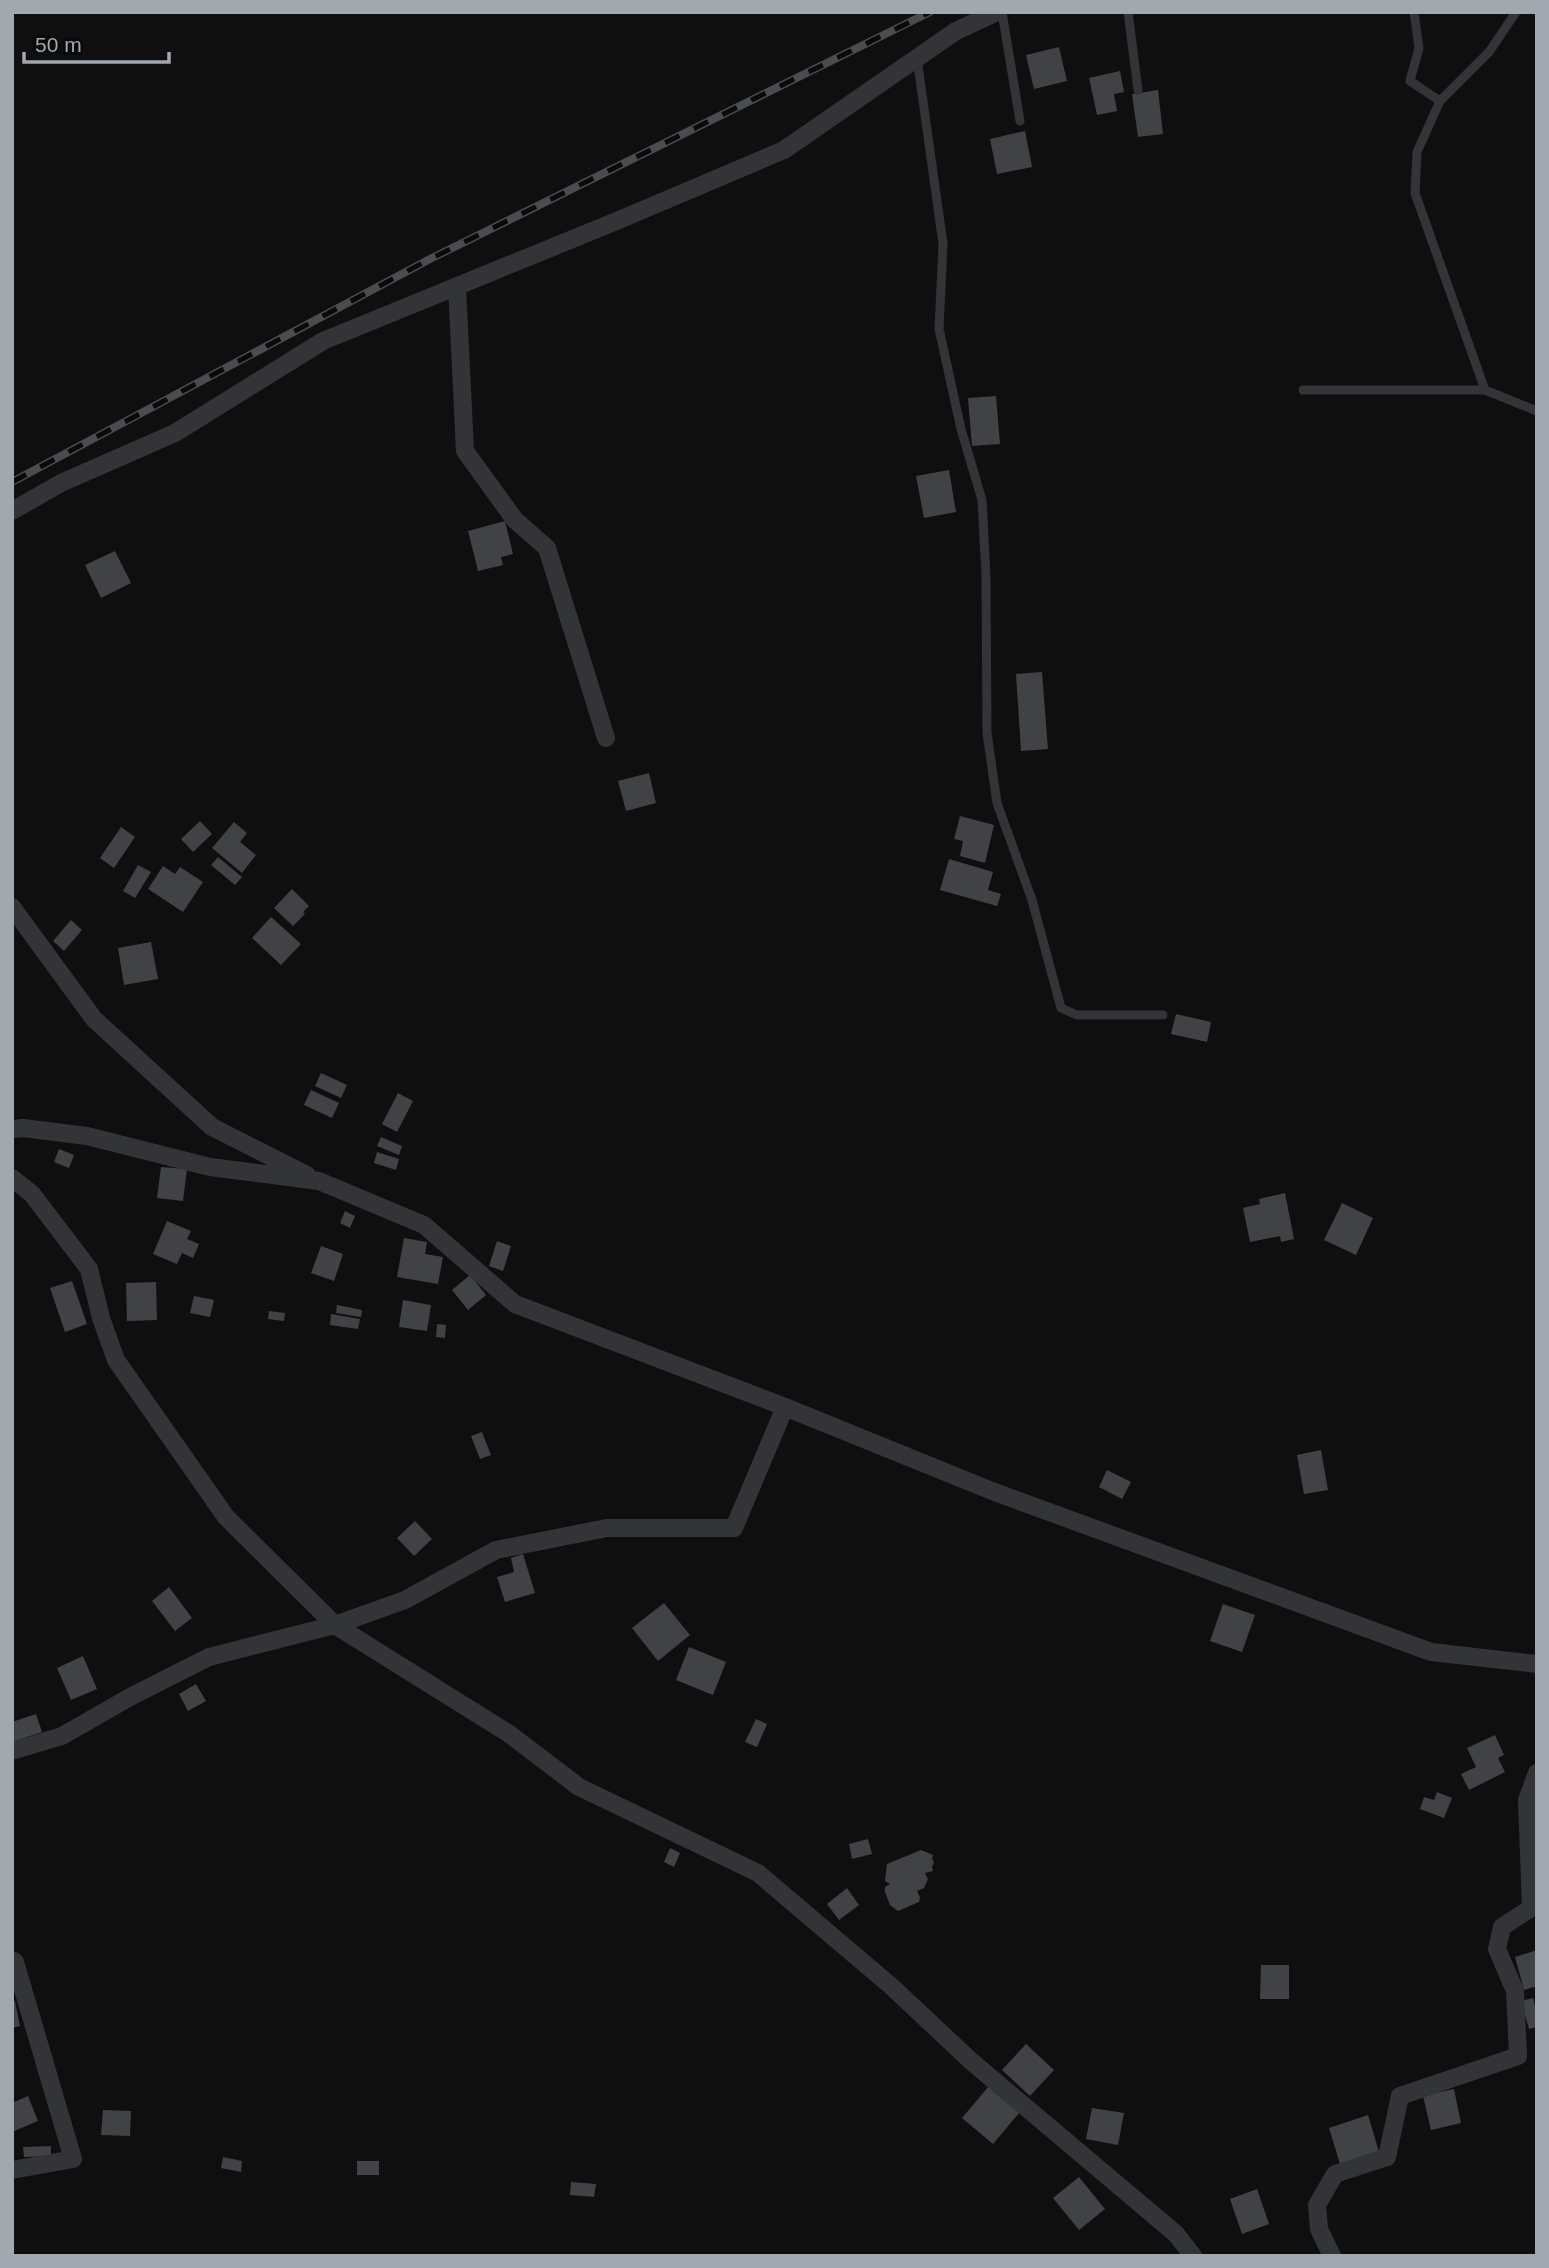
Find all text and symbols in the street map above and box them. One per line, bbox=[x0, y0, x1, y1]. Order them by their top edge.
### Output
scale bar bbox=[24, 21, 170, 65]
text: 50 m bbox=[35, 33, 82, 56]

